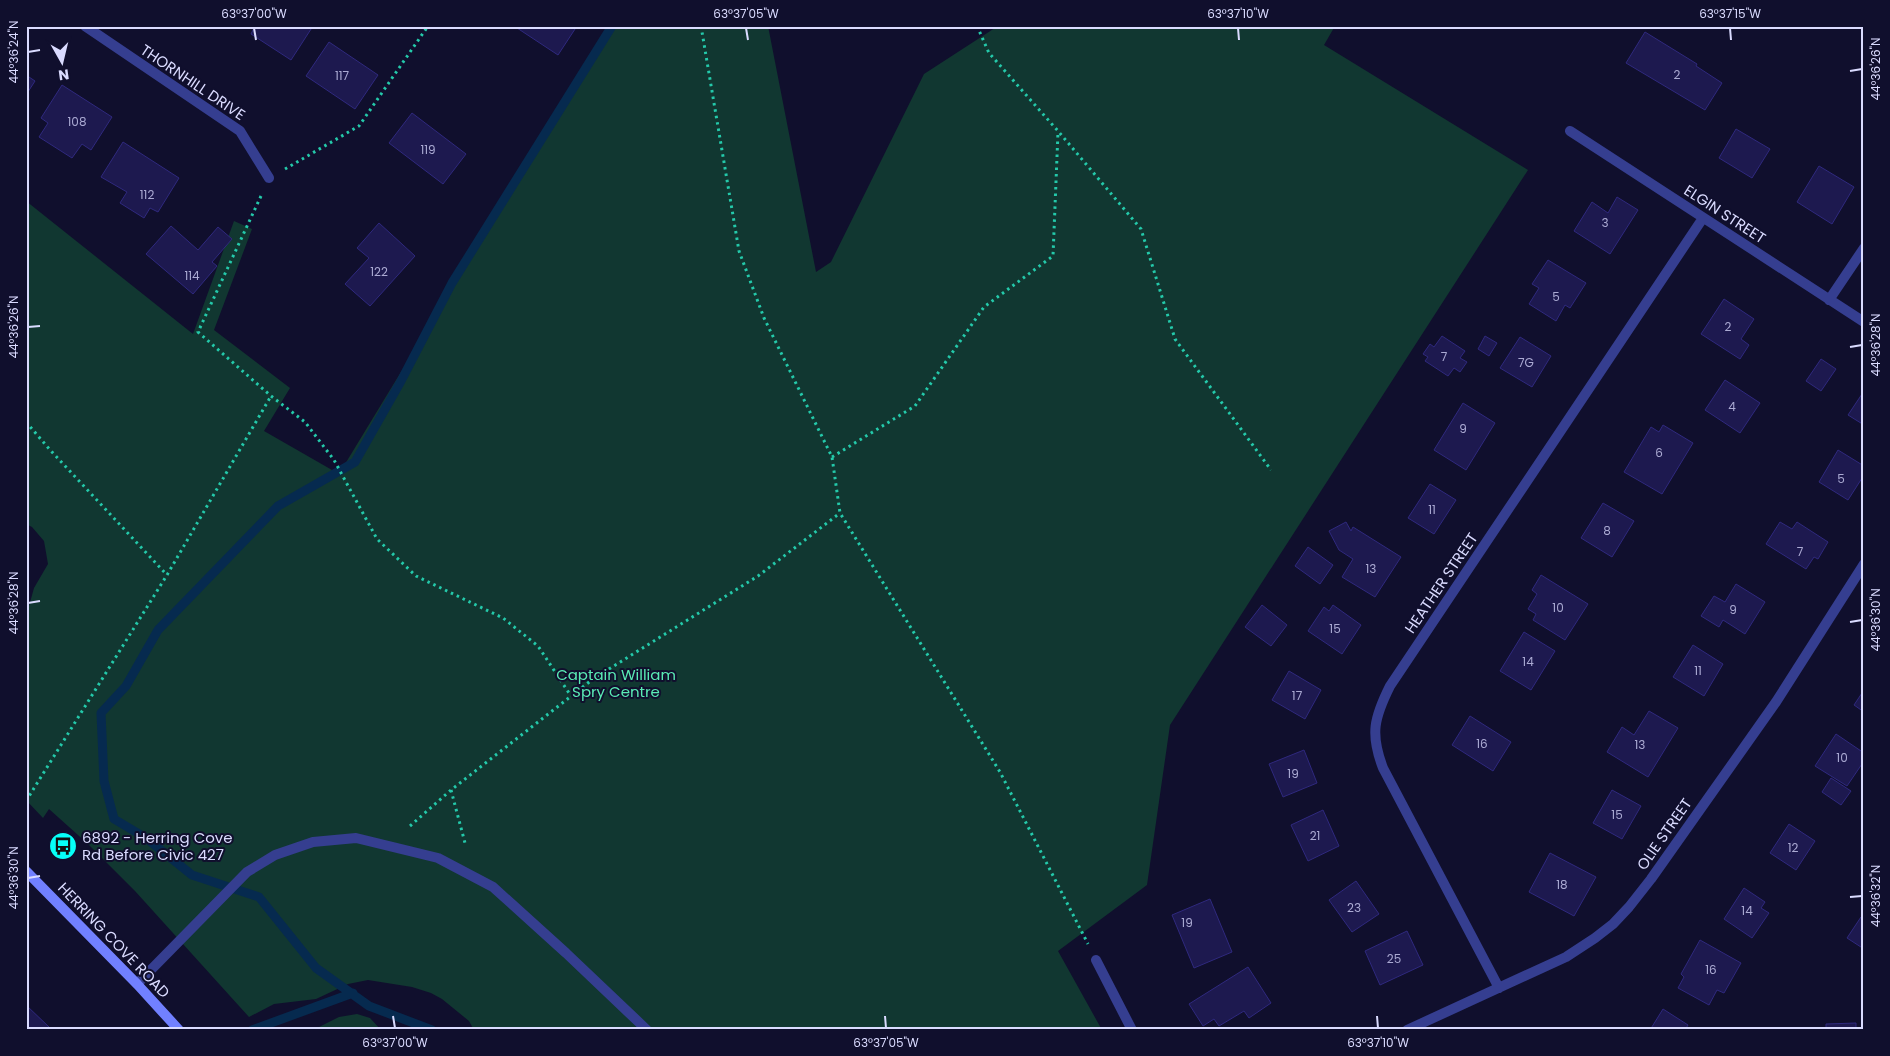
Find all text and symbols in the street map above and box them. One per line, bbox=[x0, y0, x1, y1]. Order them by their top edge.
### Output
text: 63°37'00"W bbox=[221, 5, 287, 22]
text: 63°37'05"W bbox=[713, 5, 779, 22]
text: 63°37'10"W bbox=[1207, 5, 1269, 22]
text: 63°37'15"W bbox=[1699, 5, 1761, 22]
text: 44°36'24"N bbox=[5, 20, 22, 84]
text: 44°36'26"N bbox=[1867, 37, 1884, 101]
north arrow bbox=[38, 38, 88, 88]
street label: THORNHILL DRIVE bbox=[136, 39, 250, 125]
text: N bbox=[57, 64, 70, 86]
house number: 2 bbox=[1674, 66, 1681, 83]
house number: 117 bbox=[335, 67, 350, 84]
house number: 108 bbox=[68, 113, 86, 130]
house number: 119 bbox=[420, 141, 436, 158]
street label: ELGIN STREET bbox=[1680, 180, 1770, 248]
house number: 112 bbox=[140, 186, 154, 203]
house number: 3 bbox=[1601, 214, 1609, 231]
house number: 122 bbox=[370, 263, 388, 280]
house number: 114 bbox=[184, 267, 200, 284]
house number: 5 bbox=[1552, 288, 1560, 305]
text: 44°36'26"N bbox=[5, 295, 22, 359]
text: 44°36'28"N bbox=[1867, 313, 1884, 377]
house number: 2 bbox=[1725, 318, 1732, 335]
house number: 7 bbox=[1441, 348, 1448, 365]
house number: 7G bbox=[1518, 354, 1534, 371]
house number: 4 bbox=[1728, 398, 1736, 415]
house number: 9 bbox=[1459, 420, 1467, 437]
house number: 6 bbox=[1655, 444, 1663, 461]
house number: 5 bbox=[1837, 470, 1845, 487]
house number: 11 bbox=[1428, 501, 1436, 518]
house number: 8 bbox=[1603, 522, 1611, 539]
street label: HEATHER STREET bbox=[1400, 529, 1482, 637]
house number: 7 bbox=[1797, 543, 1804, 560]
house number: 13 bbox=[1366, 560, 1376, 577]
text: 44°36'28"N bbox=[5, 571, 22, 635]
text: 44°36'30"N bbox=[1867, 588, 1884, 652]
house number: 10 bbox=[1552, 599, 1564, 616]
house number: 9 bbox=[1729, 601, 1737, 618]
house number: 15 bbox=[1329, 620, 1341, 637]
house number: 14 bbox=[1522, 653, 1534, 670]
house number: 11 bbox=[1694, 662, 1702, 679]
park label: Captain William Spry Centre bbox=[556, 664, 676, 702]
house number: 17 bbox=[1292, 687, 1303, 704]
house number: 16 bbox=[1476, 735, 1488, 752]
house number: 13 bbox=[1635, 736, 1645, 753]
house number: 10 bbox=[1836, 749, 1848, 766]
house number: 19 bbox=[1287, 765, 1299, 782]
street label: OLIE STREET bbox=[1632, 794, 1696, 874]
house number: 15 bbox=[1611, 806, 1623, 823]
place label: 6892 - Herring Cove Rd Before Civic 427 bbox=[82, 827, 233, 865]
house number: 21 bbox=[1310, 827, 1320, 844]
bus stop icon: 6892 - Herring Cove Rd Before Civic 427 bbox=[48, 831, 78, 861]
house number: 12 bbox=[1788, 839, 1798, 856]
text: 44°36'30"N bbox=[5, 846, 22, 910]
text: 44°36'32"N bbox=[1867, 865, 1884, 927]
house number: 18 bbox=[1556, 876, 1568, 893]
street label: HERRING COVE ROAD bbox=[53, 878, 175, 1002]
house number: 23 bbox=[1347, 899, 1361, 916]
house number: 14 bbox=[1741, 902, 1753, 919]
house number: 19 bbox=[1181, 914, 1193, 931]
house number: 25 bbox=[1387, 950, 1401, 967]
house number: 16 bbox=[1705, 961, 1717, 978]
text: 63°37'00"W bbox=[362, 1034, 428, 1051]
text: 63°37'05"W bbox=[853, 1034, 919, 1051]
text: 63°37'10"W bbox=[1347, 1034, 1409, 1051]

